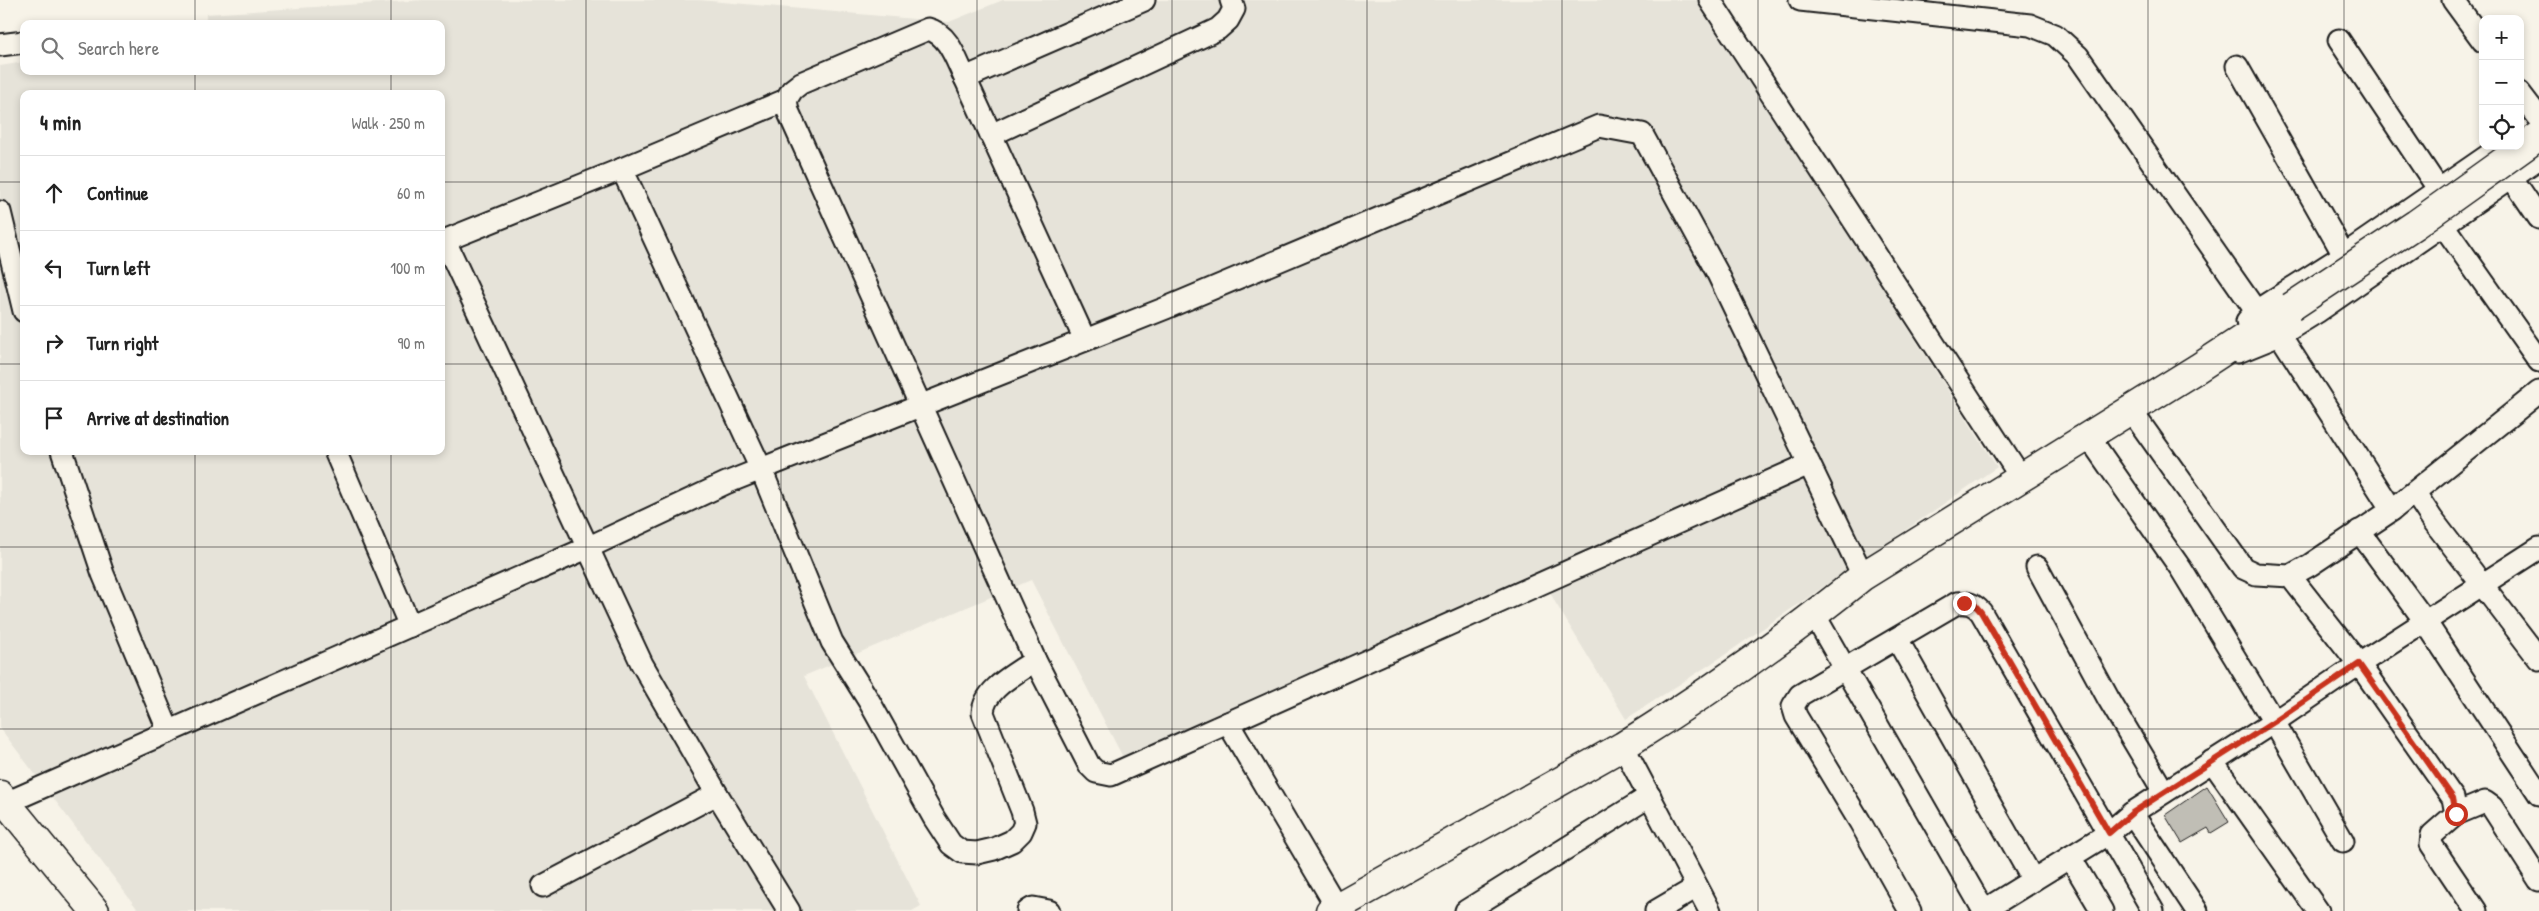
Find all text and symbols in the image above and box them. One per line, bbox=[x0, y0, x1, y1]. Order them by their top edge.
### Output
map controls bbox=[2479, 15, 2524, 150]
button: + bbox=[2479, 15, 2524, 60]
search box bbox=[20, 20, 445, 75]
icon: search bbox=[38, 34, 66, 62]
text: Search here bbox=[78, 35, 159, 61]
button: − bbox=[2479, 60, 2524, 105]
button: locate bbox=[2479, 105, 2524, 150]
text: 4 min bbox=[40, 108, 81, 137]
text: Walk · 250 m bbox=[351, 112, 425, 134]
icon: ahead bbox=[40, 179, 68, 207]
text: Continue bbox=[87, 180, 148, 206]
text: 60 m bbox=[397, 182, 425, 204]
icon: left bbox=[40, 254, 68, 282]
text: Turn left bbox=[87, 255, 150, 281]
text: 100 m bbox=[390, 257, 425, 279]
icon: right bbox=[40, 329, 68, 357]
text: Turn right bbox=[87, 330, 158, 356]
text: 90 m bbox=[397, 332, 425, 354]
icon: arrive bbox=[40, 404, 68, 432]
text: Arrive at destination bbox=[87, 405, 229, 431]
route end bbox=[1953, 592, 1976, 615]
route start bbox=[2445, 803, 2468, 826]

